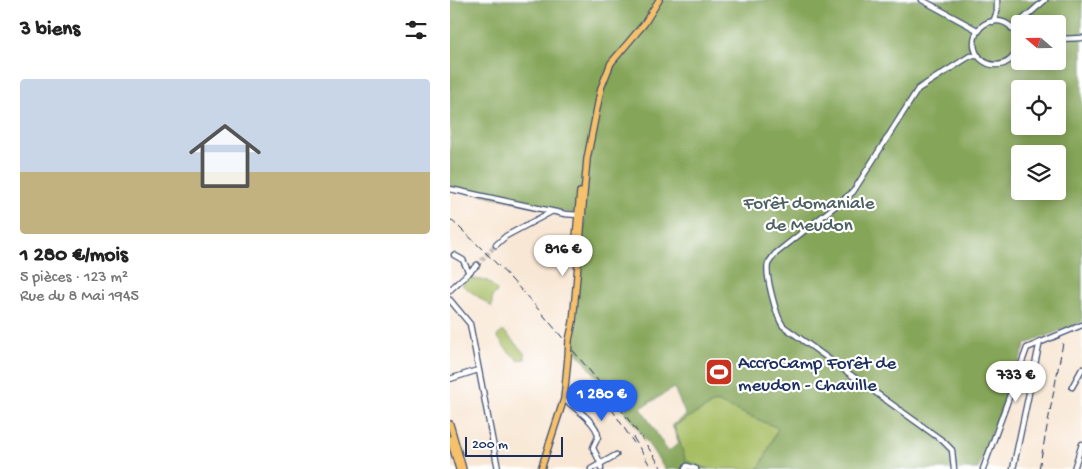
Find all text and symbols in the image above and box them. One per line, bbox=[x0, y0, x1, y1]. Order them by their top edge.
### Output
north arrow bbox=[1011, 15, 1066, 70]
map controls bbox=[1011, 15, 1066, 200]
icon: filters bbox=[402, 16, 430, 44]
text: 3 biens bbox=[20, 18, 80, 43]
button: locate bbox=[1011, 80, 1066, 135]
icon: home bbox=[180, 111, 270, 201]
button: layers bbox=[1011, 145, 1066, 200]
park label: Forêt domaniale de Meudon bbox=[742, 193, 875, 238]
pin: 816 € bbox=[528, 234, 598, 277]
text: 816 € bbox=[545, 241, 581, 260]
text: 1 280 €/mois bbox=[20, 244, 128, 269]
text: 5 pièces · 123 m² bbox=[20, 269, 128, 288]
text: Rue du 8 Mai 1945 bbox=[20, 288, 139, 307]
place label: AccroCamp Forêt de meudon - Chaville bbox=[738, 353, 896, 398]
sports icon: AccroCamp Forêt de meudon - Chaville bbox=[704, 357, 734, 387]
pin: 733 € bbox=[981, 360, 1051, 403]
text: 733 € bbox=[997, 367, 1035, 386]
pin: 1 280 € bbox=[556, 380, 648, 422]
text: 1 280 € bbox=[577, 386, 627, 405]
scale bar bbox=[465, 434, 562, 457]
text: 200 m bbox=[472, 437, 508, 454]

